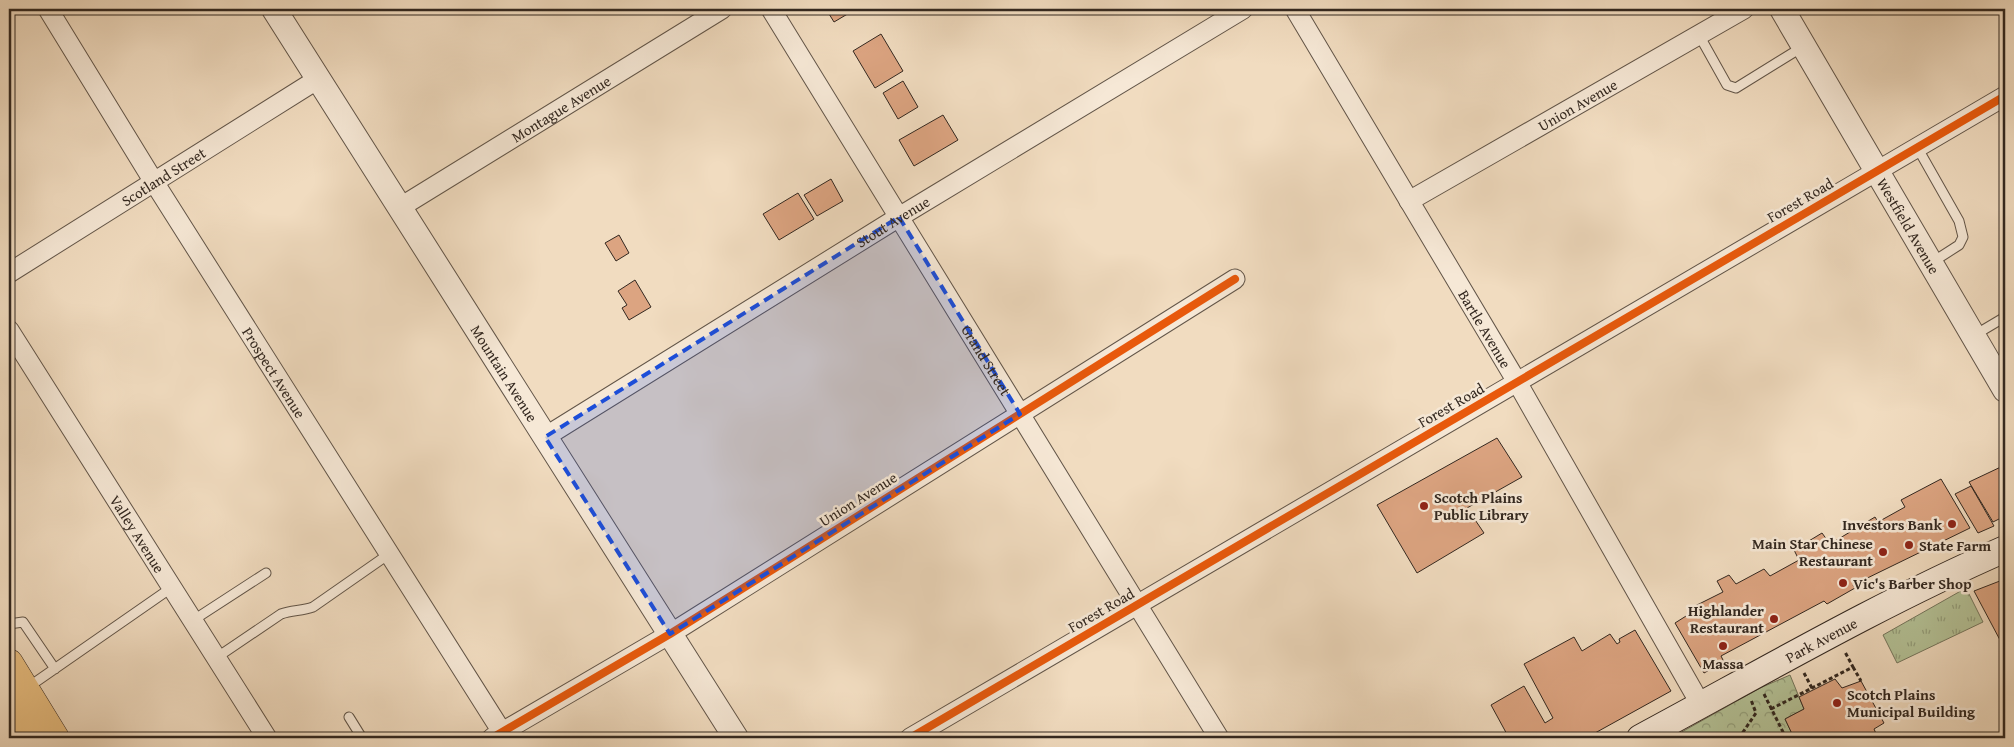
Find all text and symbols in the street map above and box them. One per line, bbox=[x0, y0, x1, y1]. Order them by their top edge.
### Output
street label: Montague Avenue bbox=[507, 70, 614, 147]
street label: Union Avenue bbox=[1534, 74, 1621, 136]
street label: Scotland Street bbox=[117, 141, 210, 211]
street label: Forest Road bbox=[1763, 173, 1837, 227]
street label: Westfield Avenue bbox=[1872, 174, 1945, 278]
street label: Stout Avenue bbox=[852, 191, 933, 252]
street label: Bartle Avenue bbox=[1454, 286, 1517, 372]
street label: Mountain Avenue bbox=[466, 321, 543, 426]
street label: Grand Street bbox=[957, 321, 1017, 400]
street label: Prospect Avenue bbox=[238, 323, 311, 422]
street label: Forest Road bbox=[1414, 378, 1488, 432]
street label: Union Avenue bbox=[815, 467, 901, 531]
place label: Scotch Plains Public Library bbox=[1434, 487, 1529, 525]
street label: Valley Avenue bbox=[105, 491, 170, 577]
marker: Scotch Plains Public Library bbox=[1418, 500, 1430, 512]
place label: Investors Bank bbox=[1842, 514, 1942, 535]
marker: Investors Bank bbox=[1946, 518, 1958, 530]
place label: Main Star Chinese Restaurant bbox=[1752, 533, 1873, 571]
place label: State Farm bbox=[1919, 535, 1991, 556]
marker: State Farm bbox=[1903, 539, 1915, 551]
marker: Main Star Chinese Restaurant bbox=[1877, 546, 1889, 558]
place label: Vic's Barber Shop bbox=[1853, 573, 1972, 594]
marker: Vic's Barber Shop bbox=[1837, 577, 1849, 589]
street label: Forest Road bbox=[1064, 583, 1138, 637]
place label: Highlander Restaurant bbox=[1688, 600, 1764, 638]
street label: Park Avenue bbox=[1781, 612, 1861, 667]
marker: Highlander Restaurant bbox=[1768, 613, 1780, 625]
marker: Massa bbox=[1717, 640, 1729, 652]
place label: Massa bbox=[1702, 653, 1744, 674]
place label: Scotch Plains Municipal Building bbox=[1847, 684, 1975, 722]
marker: Scotch Plains Municipal Building bbox=[1831, 697, 1843, 709]

